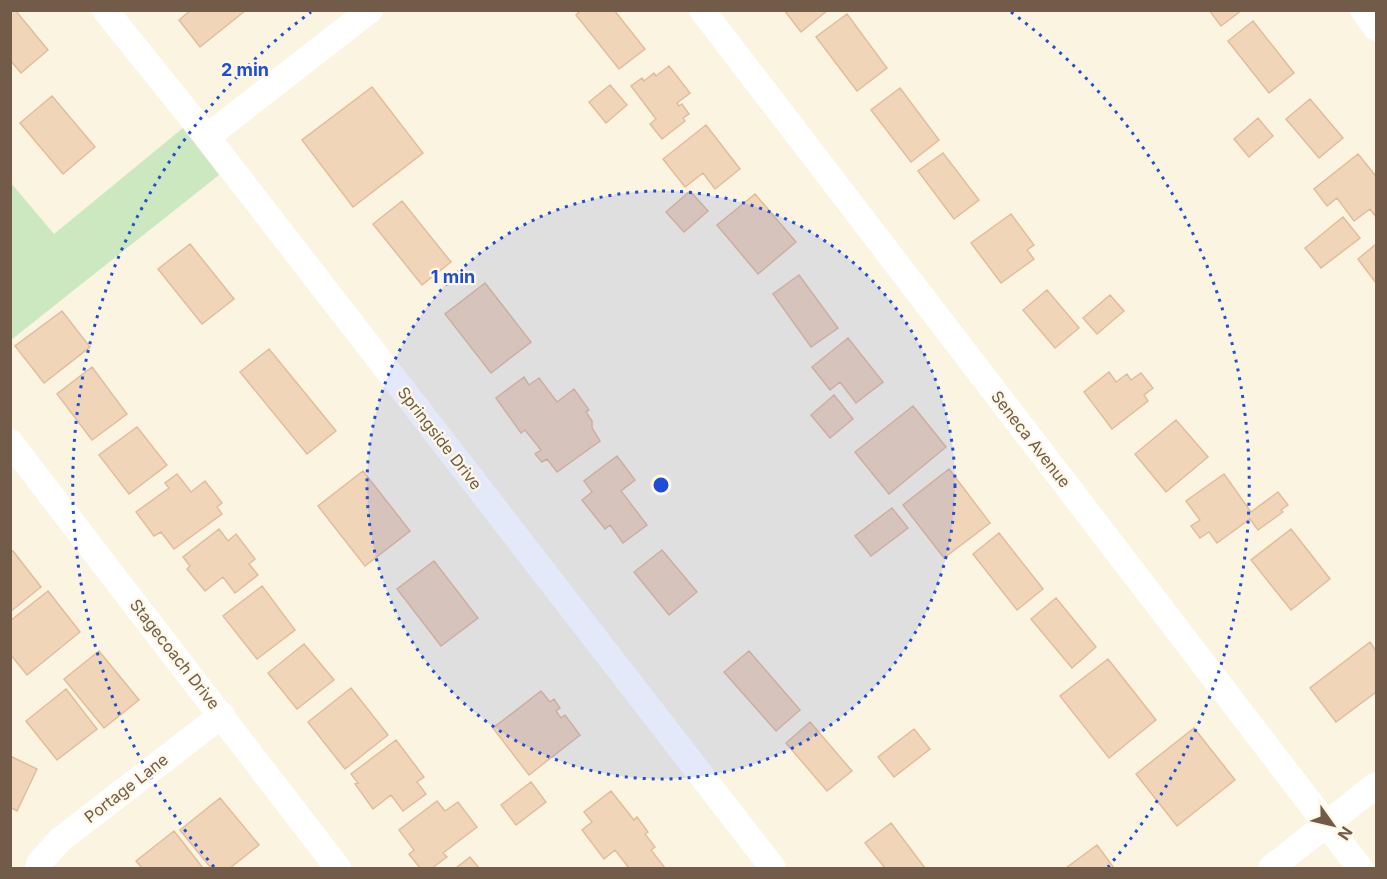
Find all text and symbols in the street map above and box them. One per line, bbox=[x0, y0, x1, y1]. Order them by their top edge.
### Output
text: 2 min bbox=[221, 59, 269, 80]
text: 1 min bbox=[431, 266, 475, 287]
street label: Springside Drive bbox=[394, 383, 486, 493]
street label: Seneca Avenue bbox=[987, 387, 1075, 491]
centre of rings bbox=[651, 475, 671, 495]
street label: Stagecoach Drive bbox=[126, 595, 224, 713]
street label: Portage Lane bbox=[80, 749, 172, 827]
north arrow bbox=[1303, 795, 1363, 855]
text: N bbox=[1334, 823, 1357, 844]

